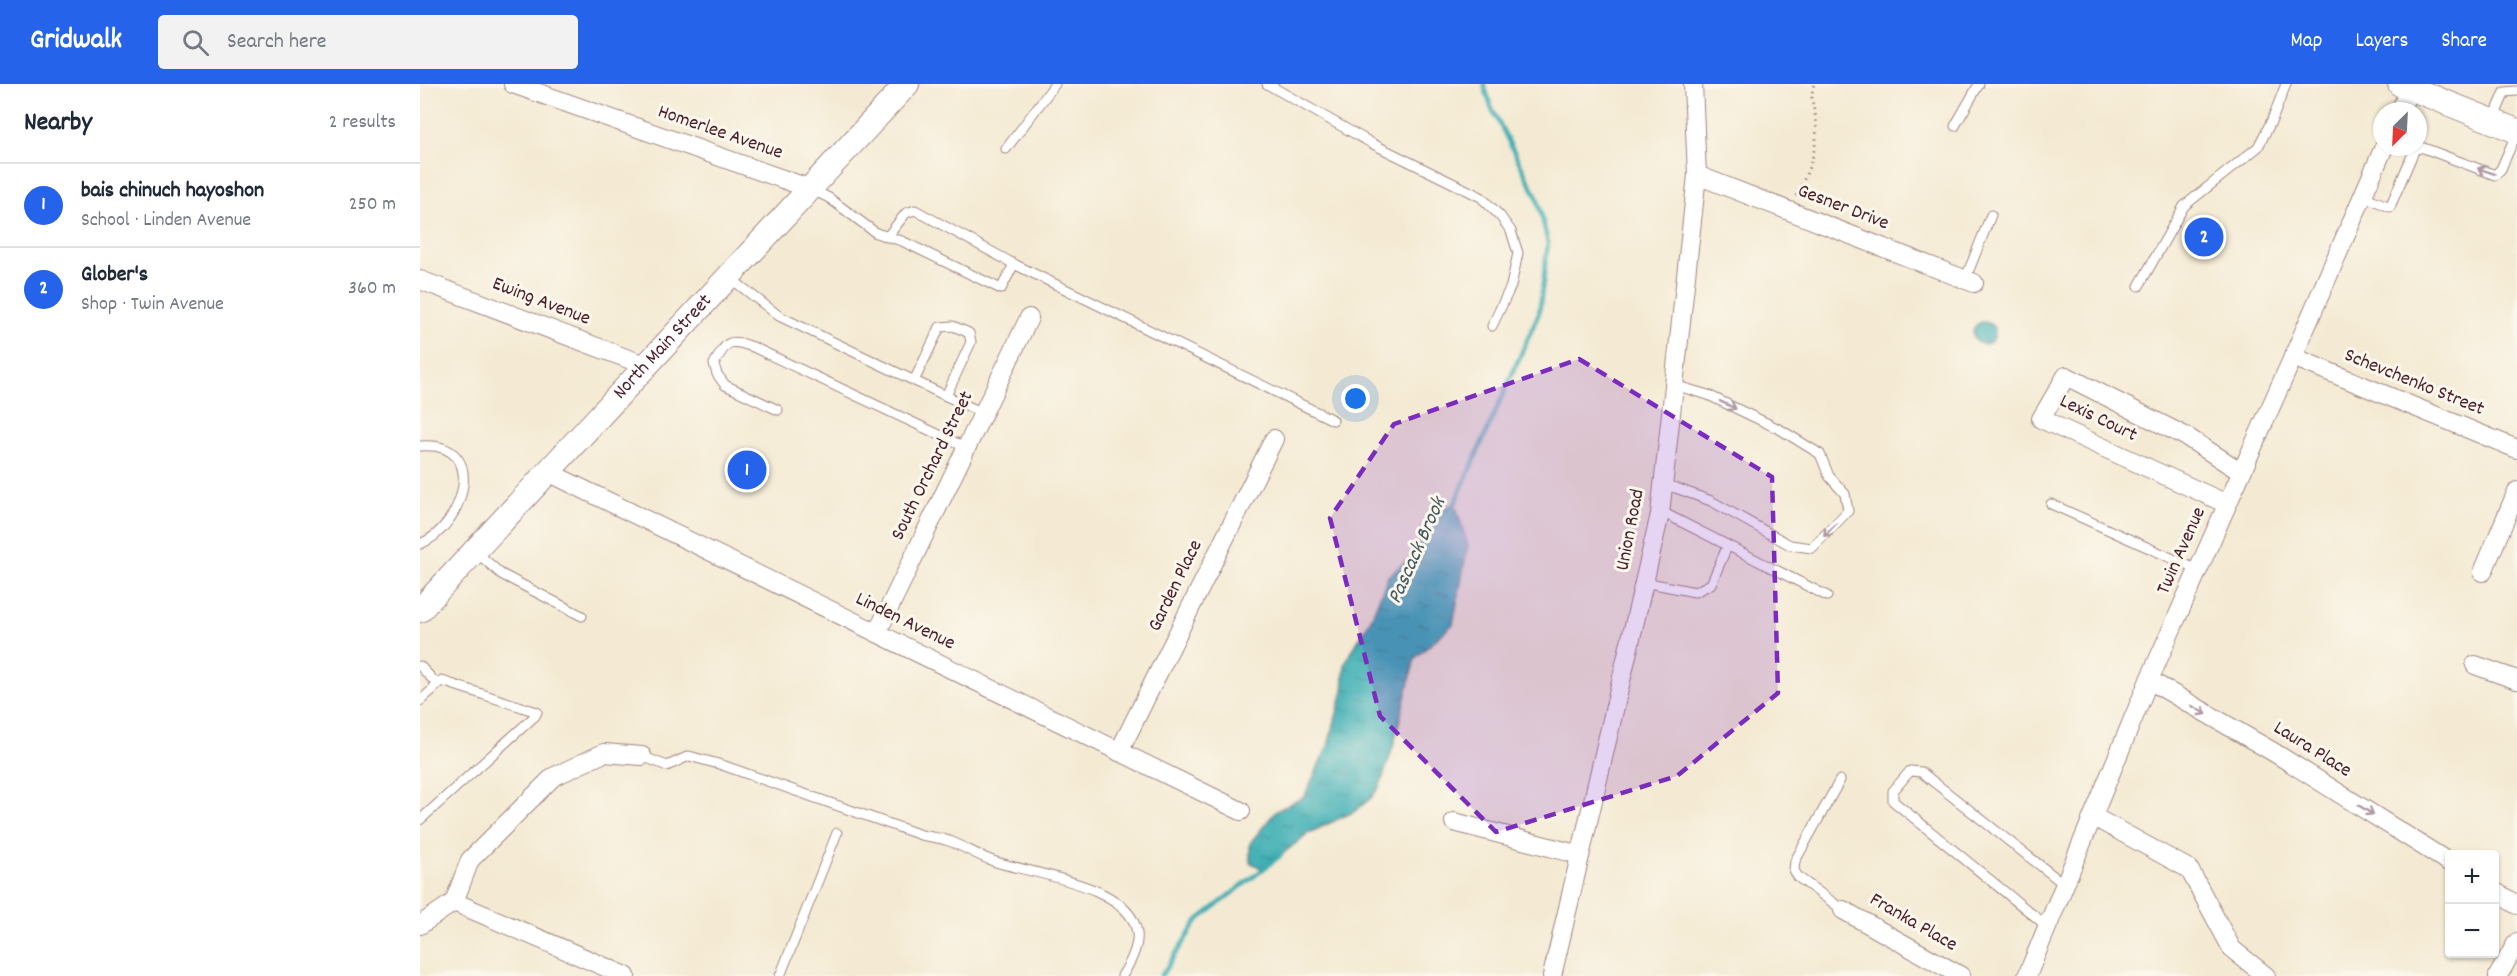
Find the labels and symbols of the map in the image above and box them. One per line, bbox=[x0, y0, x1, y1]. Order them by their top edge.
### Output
street label: Homerlee Avenue bbox=[654, 98, 787, 168]
north arrow bbox=[2373, 102, 2427, 156]
one-way arrow bbox=[2477, 165, 2496, 176]
street label: Gesner Drive bbox=[1793, 178, 1893, 238]
pin: 2 bbox=[2184, 214, 2224, 260]
street label: Ewing Avenue bbox=[488, 270, 594, 334]
street label: North Main Street bbox=[607, 288, 719, 406]
street label: Schevchenko Street bbox=[2340, 342, 2488, 424]
your location bbox=[1341, 384, 1370, 413]
street label: South Orchard Street bbox=[885, 387, 981, 545]
street label: Lexis Court bbox=[2054, 388, 2142, 450]
one-way arrow bbox=[1719, 399, 1737, 411]
pin: 1 bbox=[728, 448, 766, 492]
street label: Union Road bbox=[1609, 487, 1653, 573]
water label: Pascack Brook bbox=[1381, 491, 1456, 609]
street label: Twin Avenue bbox=[2150, 503, 2214, 599]
one-way arrow bbox=[1823, 522, 1837, 537]
street label: Garden Place bbox=[1142, 535, 1210, 637]
street label: Linden Avenue bbox=[850, 586, 960, 658]
one-way arrow bbox=[2190, 704, 2207, 716]
street label: Laura Place bbox=[2267, 715, 2357, 785]
one-way arrow bbox=[2357, 805, 2374, 817]
street label: Franka Place bbox=[1864, 887, 1962, 960]

